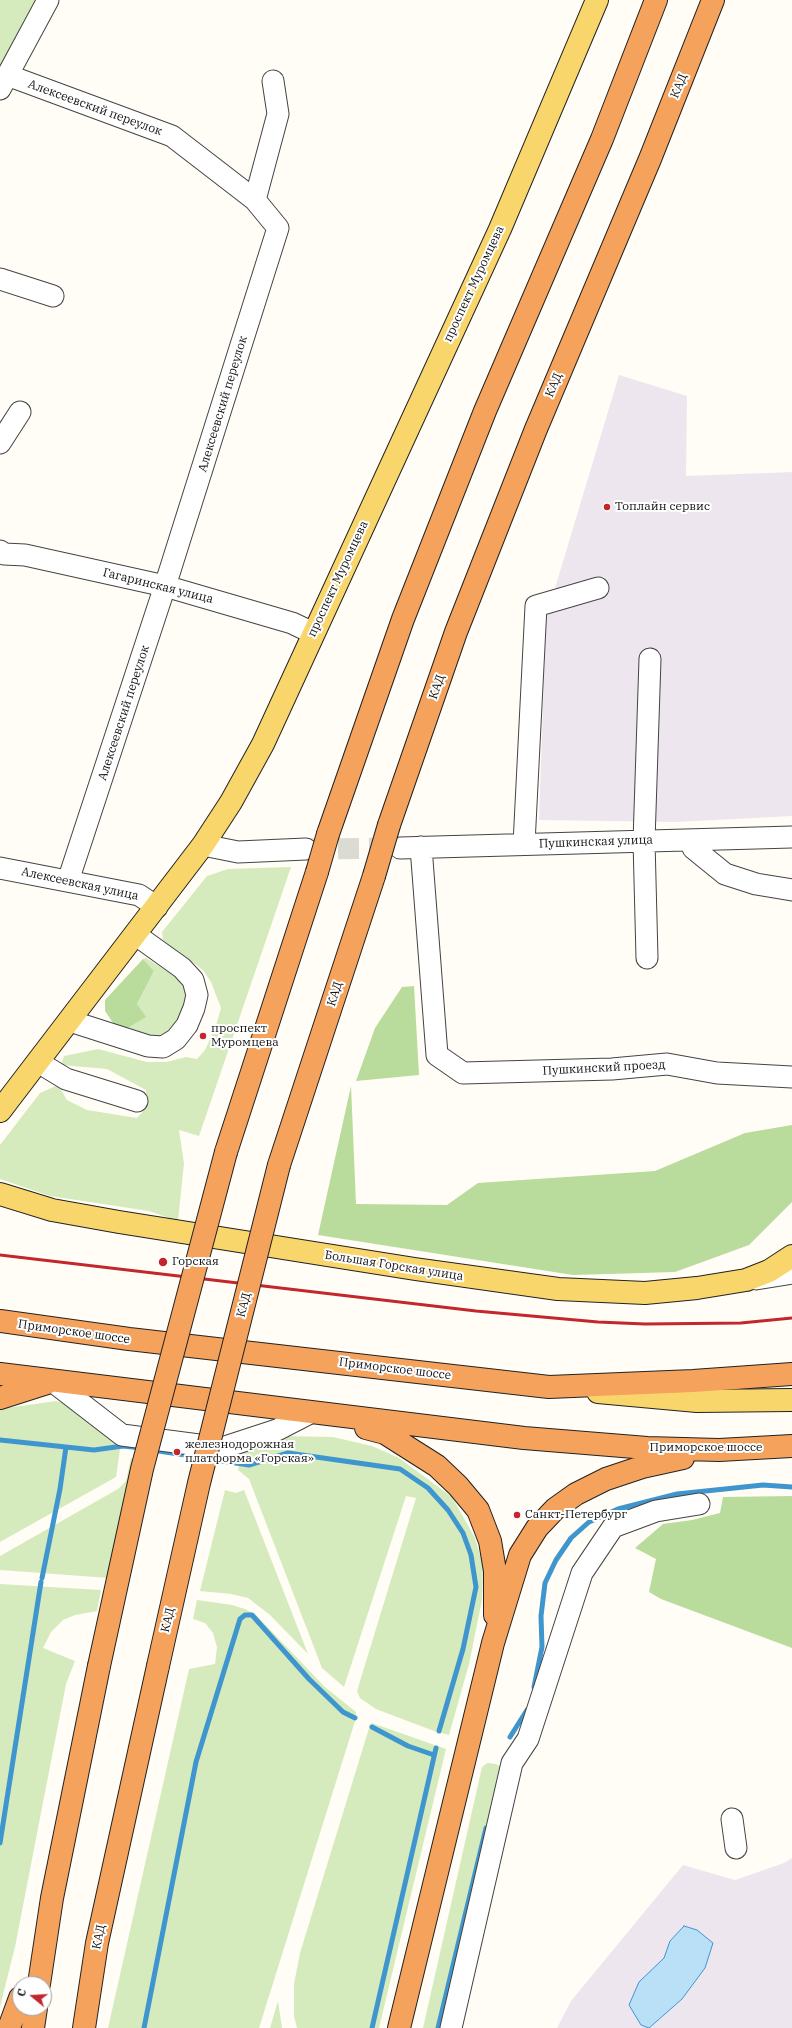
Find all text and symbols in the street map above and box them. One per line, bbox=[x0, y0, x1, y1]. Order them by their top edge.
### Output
street label: КАД bbox=[668, 72, 690, 100]
street label: Алексеевский переулок bbox=[26, 77, 164, 139]
street label: проспект Муромцева bbox=[441, 224, 507, 344]
street label: Алексеевский переулок bbox=[195, 334, 251, 474]
street label: КАД bbox=[542, 371, 566, 399]
place label: Топлайн сервис bbox=[615, 500, 710, 514]
marker: Топлайн сервис bbox=[602, 502, 612, 512]
street label: проспект Муромцева bbox=[305, 519, 371, 639]
street label: Гагаринская улица bbox=[101, 565, 215, 607]
street label: Алексеевский переулок bbox=[95, 643, 153, 783]
street label: КАД bbox=[426, 673, 448, 701]
street label: Пушкинская улица bbox=[539, 833, 653, 851]
street label: Алексеевская улица bbox=[20, 865, 140, 903]
street label: КАД bbox=[324, 980, 346, 1008]
place label: проспект Муромцева bbox=[211, 1022, 279, 1050]
marker: проспект Муромцева bbox=[198, 1031, 208, 1041]
street label: Пушкинский проезд bbox=[542, 1058, 666, 1078]
street label: Большая Горская улица bbox=[324, 1248, 464, 1284]
place label: Горская bbox=[172, 1255, 219, 1269]
marker: Горская bbox=[157, 1256, 169, 1268]
street label: КАД bbox=[234, 1291, 254, 1319]
street label: Приморское шоссе bbox=[17, 1317, 131, 1347]
street label: Приморское шоссе bbox=[338, 1355, 452, 1383]
place label: железнодорожная платформа «Горская» bbox=[185, 1438, 314, 1466]
street label: Приморское шоссе bbox=[649, 1441, 763, 1455]
marker: железнодорожная платформа «Горская» bbox=[172, 1447, 182, 1457]
place label: Санкт-Петербург bbox=[525, 1508, 627, 1522]
marker: Санкт-Петербург bbox=[512, 1510, 522, 1520]
street label: КАД bbox=[158, 1606, 178, 1634]
street label: КАД bbox=[90, 1923, 108, 1951]
north arrow bbox=[12, 1976, 52, 2016]
text: С bbox=[14, 1987, 29, 1998]

